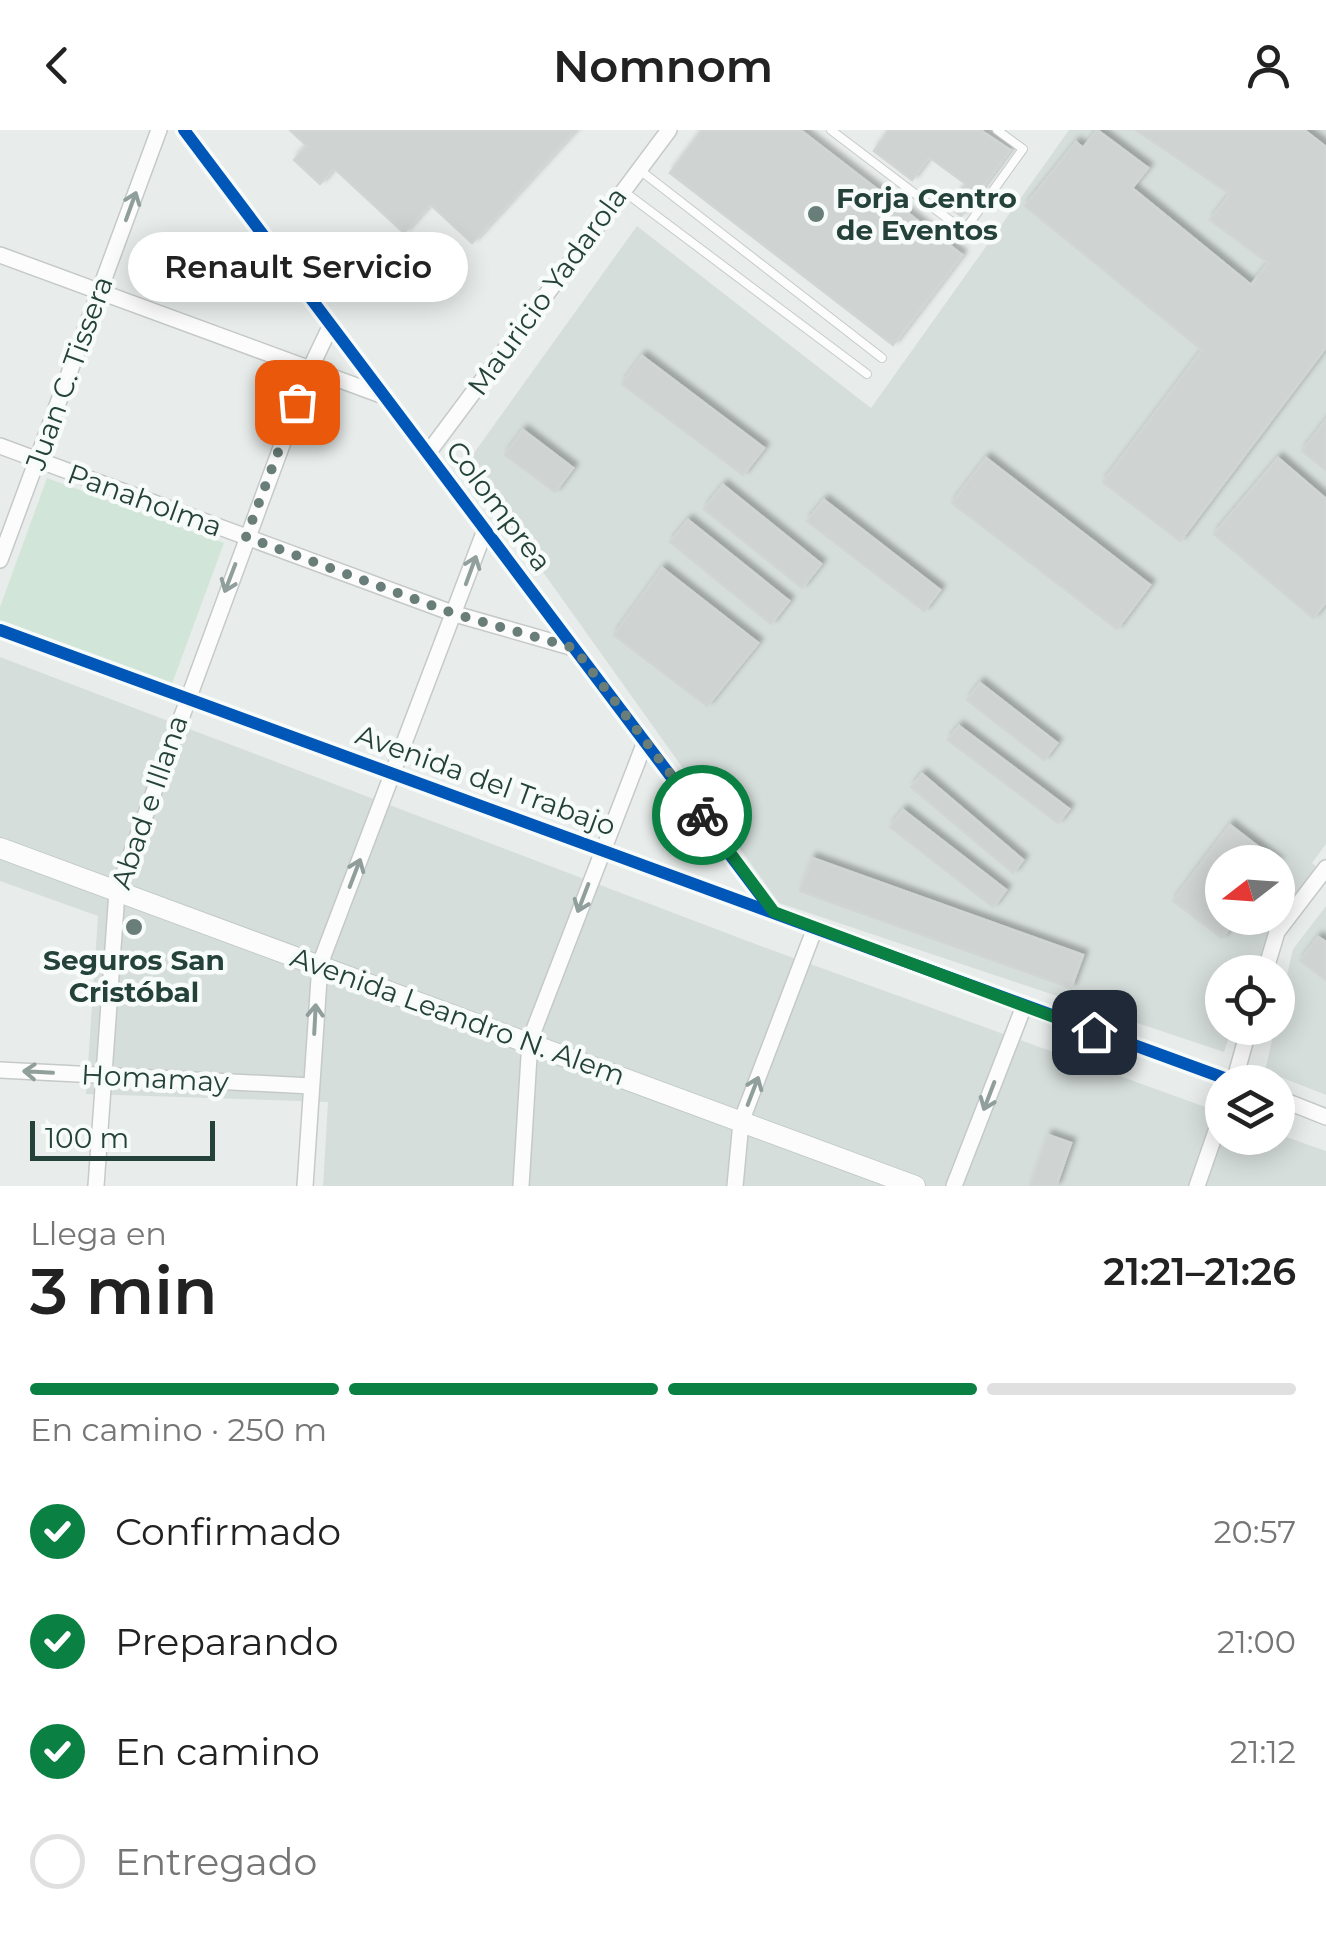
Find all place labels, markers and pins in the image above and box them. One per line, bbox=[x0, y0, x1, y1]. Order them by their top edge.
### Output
place label: Forja Centro de Eventos bbox=[836, 181, 1017, 247]
marker: Forja Centro de Eventos bbox=[805, 203, 827, 225]
callout: Renault Servicio bbox=[127, 232, 467, 302]
pin bbox=[255, 360, 340, 445]
marker: Seguros San Cristóbal bbox=[123, 916, 145, 938]
place label: Seguros San Cristóbal bbox=[43, 943, 225, 1009]
pin bbox=[1052, 990, 1137, 1075]

